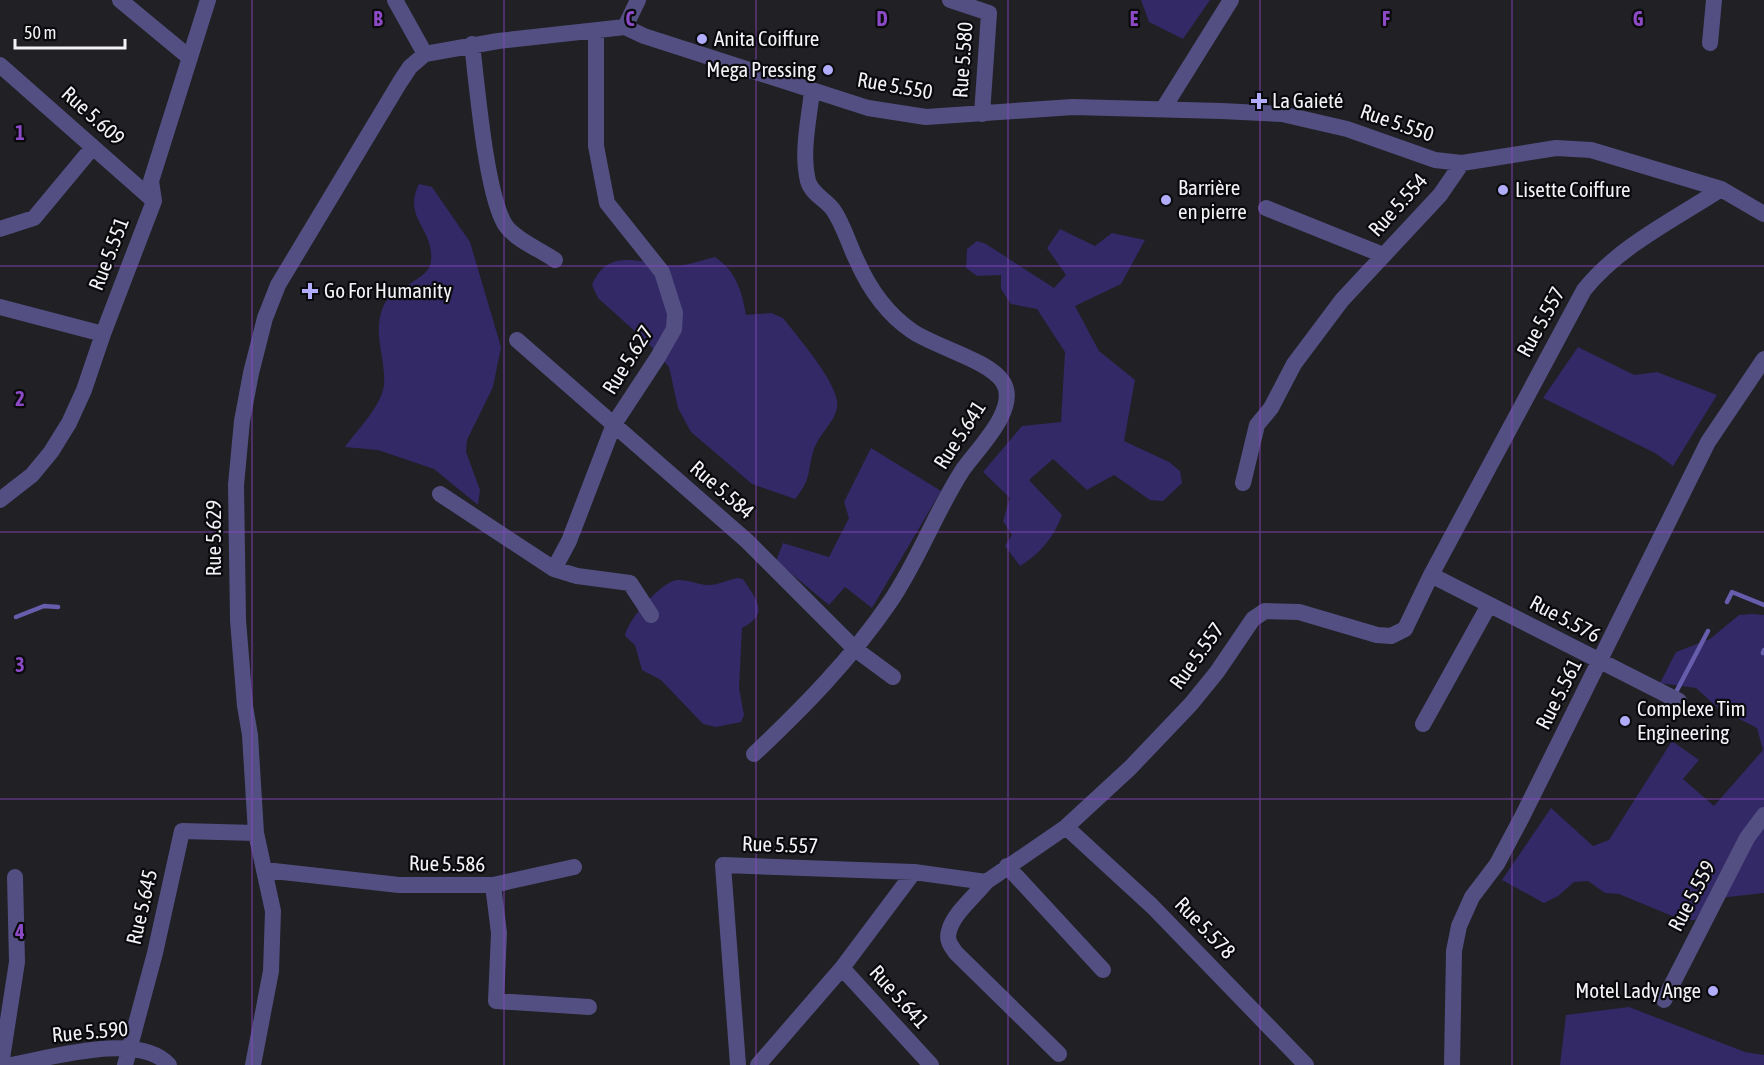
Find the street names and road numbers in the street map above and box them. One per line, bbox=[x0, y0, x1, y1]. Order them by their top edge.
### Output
street label: Rue 5.580 bbox=[947, 21, 977, 99]
street label: Rue 5.550 bbox=[856, 67, 935, 103]
street label: Rue 5.609 bbox=[57, 81, 130, 150]
street label: Rue 5.550 bbox=[1357, 98, 1437, 146]
street label: Rue 5.554 bbox=[1363, 168, 1432, 241]
street label: Rue 5.551 bbox=[83, 214, 133, 294]
street label: Rue 5.557 bbox=[1511, 282, 1569, 361]
street label: Rue 5.627 bbox=[597, 321, 658, 398]
street label: Rue 5.641 bbox=[928, 396, 990, 473]
street label: Rue 5.584 bbox=[686, 455, 759, 523]
street label: Rue 5.629 bbox=[201, 500, 225, 576]
street label: Rue 5.576 bbox=[1526, 590, 1605, 647]
street label: Rue 5.557 bbox=[1164, 618, 1228, 693]
street label: Rue 5.561 bbox=[1530, 654, 1586, 733]
street label: Rue 5.557 bbox=[741, 831, 819, 857]
street label: Rue 5.586 bbox=[409, 850, 485, 876]
street label: Rue 5.559 bbox=[1663, 856, 1720, 935]
street label: Rue 5.645 bbox=[121, 867, 161, 947]
street label: Rue 5.578 bbox=[1171, 892, 1241, 963]
street label: Rue 5.641 bbox=[865, 960, 934, 1033]
street label: Rue 5.590 bbox=[51, 1016, 129, 1046]

